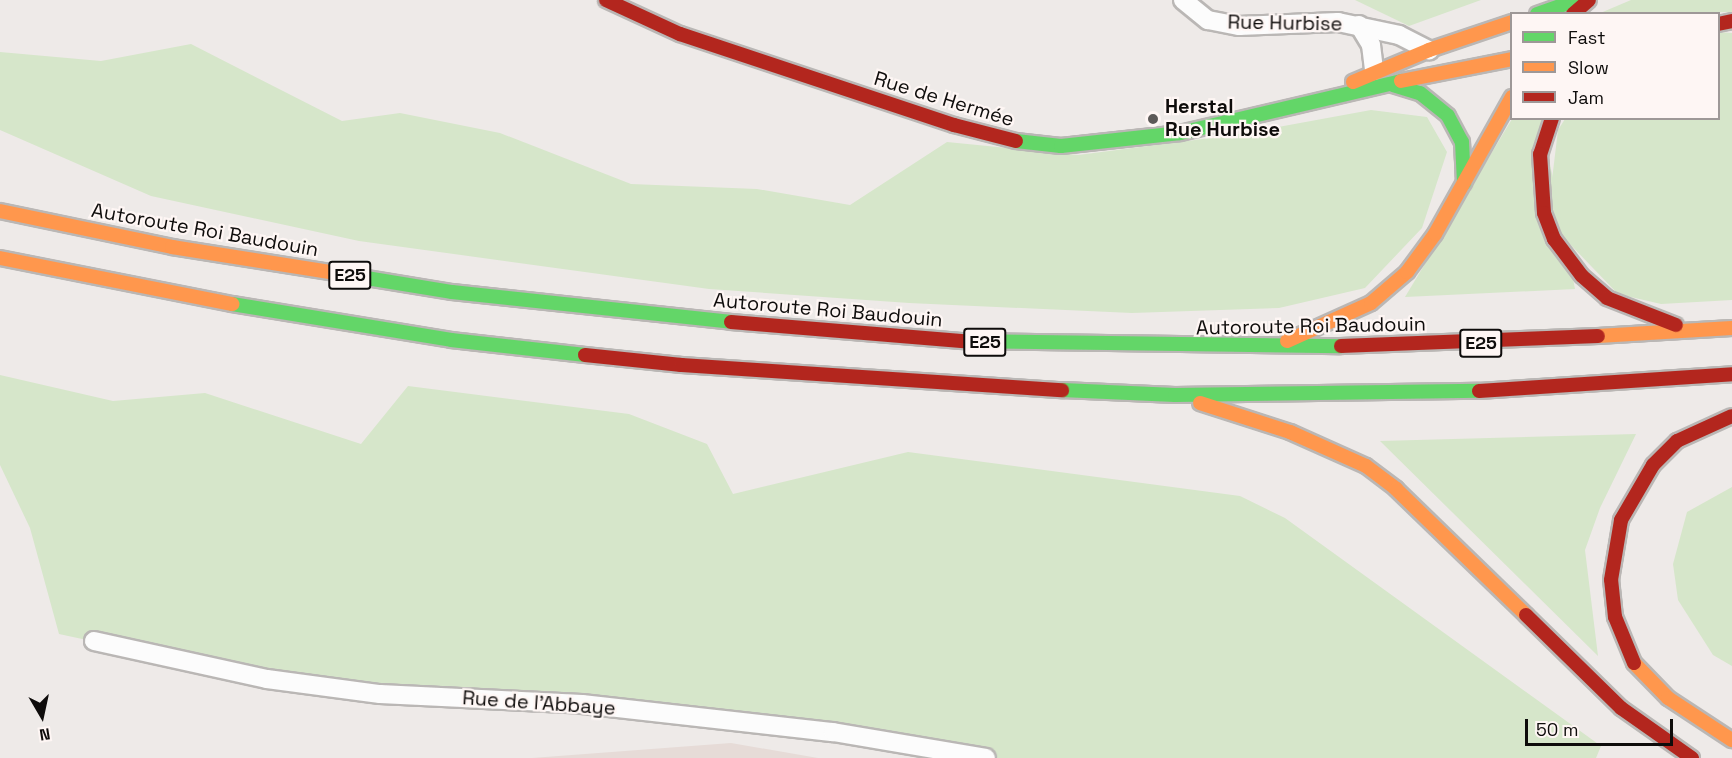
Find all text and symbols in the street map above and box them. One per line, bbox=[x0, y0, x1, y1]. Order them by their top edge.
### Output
street label: Rue Hurbise bbox=[1227, 10, 1343, 36]
legend bbox=[1510, 12, 1720, 120]
text: Fast bbox=[1568, 26, 1605, 49]
text: Slow bbox=[1568, 56, 1609, 79]
street label: Rue de Hermée bbox=[871, 66, 1017, 132]
text: Jam bbox=[1568, 86, 1604, 109]
place label: Herstal Rue Hurbise bbox=[1165, 95, 1280, 142]
marker: Herstal Rue Hurbise bbox=[1146, 112, 1160, 126]
street label: Autoroute Roi Baudouin bbox=[90, 198, 320, 262]
road number: E25 bbox=[328, 260, 372, 290]
street label: Autoroute Roi Baudouin bbox=[712, 288, 944, 332]
street label: Autoroute Roi Baudouin bbox=[1196, 312, 1426, 340]
road number: E25 bbox=[962, 327, 1008, 357]
road number: E25 bbox=[1458, 328, 1504, 358]
north arrow bbox=[12, 686, 72, 746]
street label: Rue de l'Abbaye bbox=[462, 686, 616, 720]
scale bar bbox=[1528, 707, 1676, 745]
text: 50 m bbox=[1536, 718, 1578, 741]
text: N bbox=[38, 723, 52, 745]

